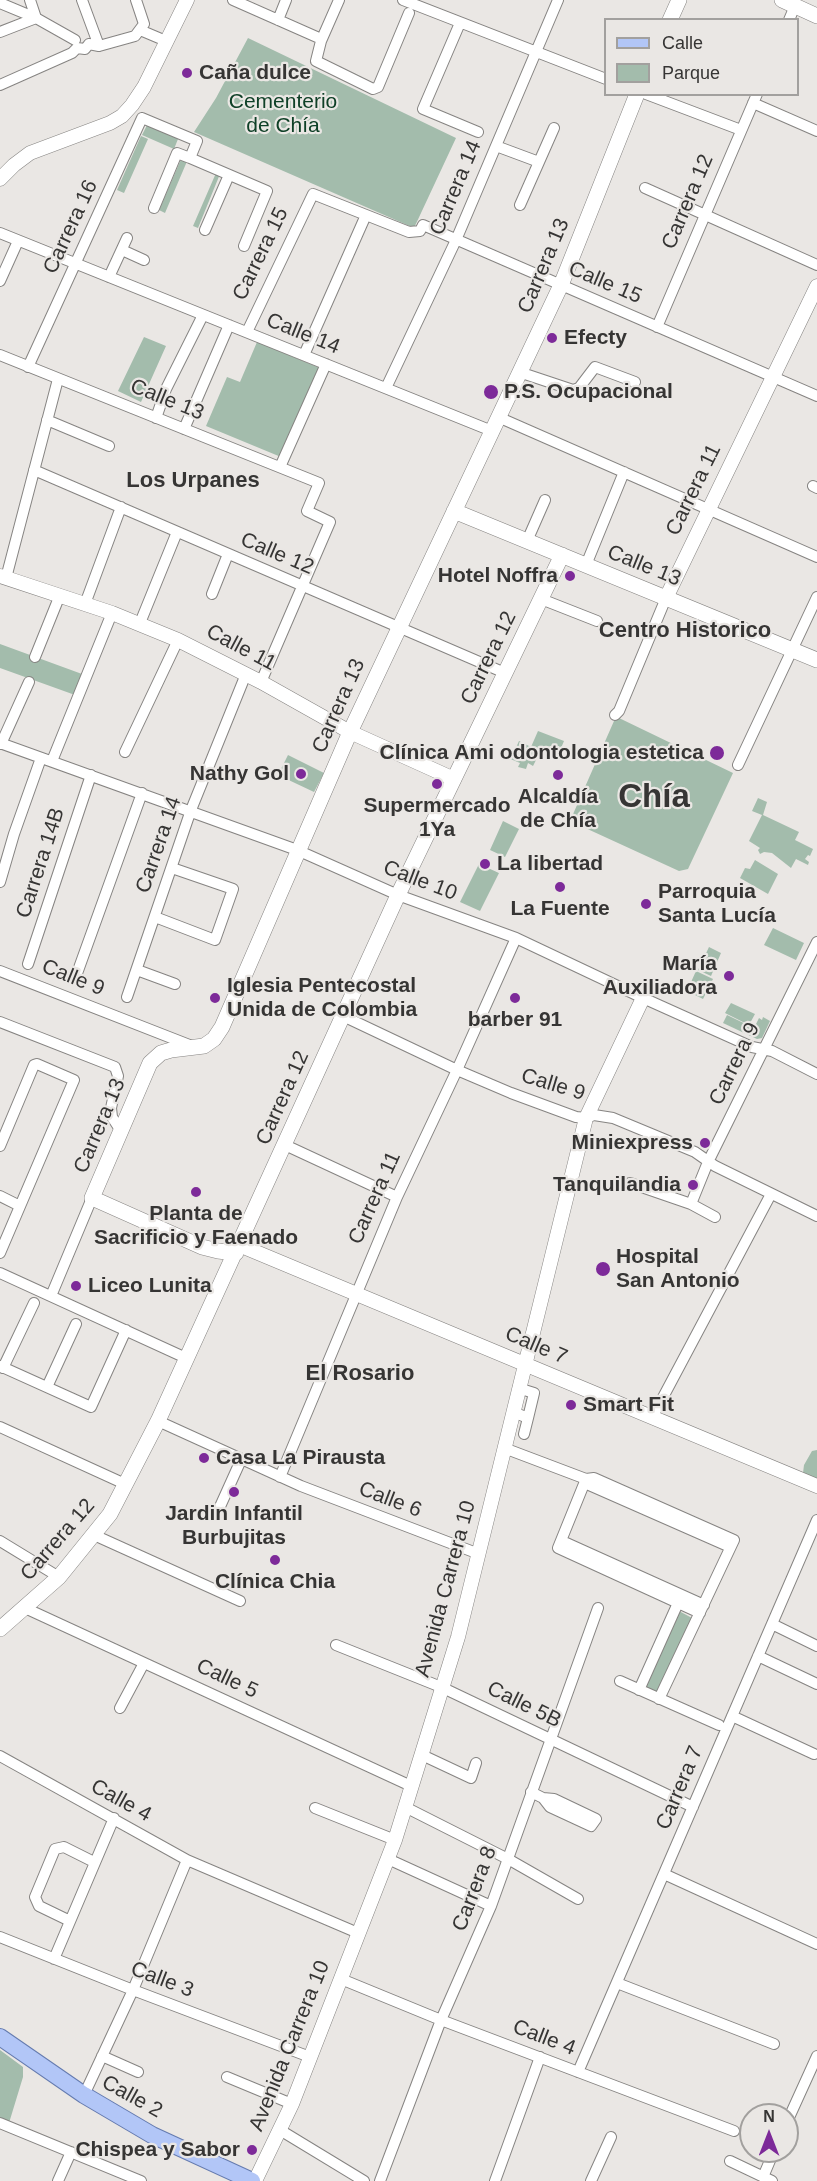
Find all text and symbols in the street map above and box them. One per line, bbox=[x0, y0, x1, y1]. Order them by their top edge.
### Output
legend bbox=[604, 18, 799, 96]
text: Calle bbox=[662, 33, 703, 53]
place label: Caña dulce bbox=[199, 60, 311, 86]
text: Parque bbox=[662, 63, 720, 83]
marker: Caña dulce bbox=[180, 66, 194, 80]
park label: Cementerio de Chía bbox=[229, 89, 337, 139]
street label: Carrera 14 bbox=[425, 137, 487, 239]
street label: Carrera 12 bbox=[657, 151, 719, 253]
street label: Carrera 16 bbox=[38, 176, 104, 278]
street label: Carrera 15 bbox=[228, 203, 294, 305]
street label: Carrera 13 bbox=[513, 215, 575, 317]
street label: Calle 15 bbox=[565, 256, 645, 310]
street label: Calle 14 bbox=[263, 308, 343, 360]
place label: Efecty bbox=[564, 325, 627, 351]
marker: Efecty bbox=[545, 331, 559, 345]
street label: Calle 13 bbox=[127, 374, 207, 426]
place label: P.S. Ocupacional bbox=[504, 379, 673, 405]
marker: P.S. Ocupacional bbox=[482, 383, 500, 401]
street label: Carrera 11 bbox=[661, 440, 727, 540]
district label: Los Urpanes bbox=[126, 468, 260, 494]
street label: Calle 12 bbox=[237, 527, 317, 581]
street label: Calle 13 bbox=[604, 540, 684, 592]
place label: Hotel Noffra bbox=[438, 563, 558, 589]
marker: Hotel Noffra bbox=[563, 569, 577, 583]
street label: Carrera 12 bbox=[456, 607, 522, 709]
district label: Centro Historico bbox=[599, 618, 771, 644]
street label: Calle 11 bbox=[202, 619, 280, 677]
street label: Carrera 13 bbox=[307, 655, 371, 757]
place label: Clínica Ami odontologia estetica bbox=[380, 740, 704, 766]
marker: Clínica Ami odontologia estetica bbox=[708, 744, 726, 762]
place label: Nathy Gol bbox=[190, 761, 289, 787]
marker: Nathy Gol bbox=[294, 767, 308, 781]
marker: Alcaldía de Chía bbox=[551, 768, 565, 782]
marker: Supermercado 1Ya bbox=[430, 777, 444, 791]
district label: Chía bbox=[618, 778, 690, 818]
place label: Alcaldía de Chía bbox=[518, 784, 598, 834]
street label: Carrera 14 bbox=[131, 793, 187, 897]
place label: Supermercado 1Ya bbox=[363, 793, 511, 843]
street label: Carrera 14B bbox=[11, 805, 71, 921]
place label: La libertad bbox=[497, 851, 603, 877]
street label: Calle 10 bbox=[380, 855, 460, 907]
marker: La libertad bbox=[478, 857, 492, 871]
place label: Parroquia Santa Lucía bbox=[658, 879, 776, 929]
marker: La Fuente bbox=[553, 880, 567, 894]
place label: La Fuente bbox=[510, 896, 610, 922]
marker: Parroquia Santa Lucía bbox=[639, 897, 653, 911]
place label: María Auxiliadora bbox=[603, 951, 717, 1001]
street label: Calle 9 bbox=[38, 954, 108, 1002]
marker: María Auxiliadora bbox=[722, 969, 736, 983]
place label: Iglesia Pentecostal Unida de Colombia bbox=[227, 973, 417, 1023]
marker: Iglesia Pentecostal Unida de Colombia bbox=[208, 991, 222, 1005]
marker: barber 91 bbox=[508, 991, 522, 1005]
place label: barber 91 bbox=[468, 1007, 562, 1033]
street label: Carrera 9 bbox=[704, 1019, 766, 1109]
street label: Carrera 12 bbox=[251, 1047, 315, 1149]
street label: Calle 9 bbox=[518, 1063, 588, 1107]
street label: Carrera 13 bbox=[69, 1075, 131, 1177]
place label: Miniexpress bbox=[572, 1130, 693, 1156]
marker: Miniexpress bbox=[698, 1136, 712, 1150]
street label: Carrera 11 bbox=[343, 1148, 407, 1248]
place label: Tanquilandia bbox=[553, 1172, 681, 1198]
marker: Tanquilandia bbox=[686, 1178, 700, 1192]
marker: Planta de Sacrificio y Faenado bbox=[189, 1185, 203, 1199]
place label: Planta de Sacrificio y Faenado bbox=[94, 1201, 298, 1251]
place label: Hospital San Antonio bbox=[616, 1244, 740, 1294]
marker: Hospital San Antonio bbox=[594, 1260, 612, 1278]
place label: Liceo Lunita bbox=[88, 1273, 212, 1299]
marker: Liceo Lunita bbox=[69, 1279, 83, 1293]
street label: Calle 7 bbox=[501, 1322, 571, 1370]
district label: El Rosario bbox=[306, 1361, 414, 1387]
place label: Smart Fit bbox=[583, 1392, 674, 1418]
marker: Smart Fit bbox=[564, 1398, 578, 1412]
place label: Casa La Pirausta bbox=[216, 1445, 385, 1471]
marker: Casa La Pirausta bbox=[197, 1451, 211, 1465]
street label: Calle 6 bbox=[355, 1477, 425, 1523]
marker: Jardin Infantil Burbujitas bbox=[227, 1485, 241, 1499]
street label: Carrera 12 bbox=[16, 1494, 100, 1586]
street label: Avenida Carrera 10 bbox=[410, 1498, 482, 1680]
place label: Jardin Infantil Burbujitas bbox=[165, 1501, 303, 1551]
marker: Clínica Chia bbox=[268, 1553, 282, 1567]
place label: Clínica Chia bbox=[215, 1569, 335, 1595]
street label: Calle 5 bbox=[192, 1654, 262, 1704]
street label: Calle 5B bbox=[483, 1676, 565, 1734]
street label: Carrera 7 bbox=[651, 1742, 709, 1834]
street label: Calle 4 bbox=[86, 1774, 156, 1828]
street label: Carrera 8 bbox=[447, 1843, 503, 1935]
street label: Calle 3 bbox=[127, 1957, 197, 2003]
street label: Avenida Carrera 10 bbox=[244, 1957, 336, 2135]
street label: Calle 4 bbox=[509, 2015, 579, 2061]
street label: Calle 2 bbox=[97, 2070, 167, 2124]
north arrow bbox=[739, 2103, 799, 2163]
text: N bbox=[763, 2108, 775, 2125]
place label: Chispea y Sabor bbox=[75, 2137, 240, 2163]
marker: Chispea y Sabor bbox=[245, 2143, 259, 2157]

